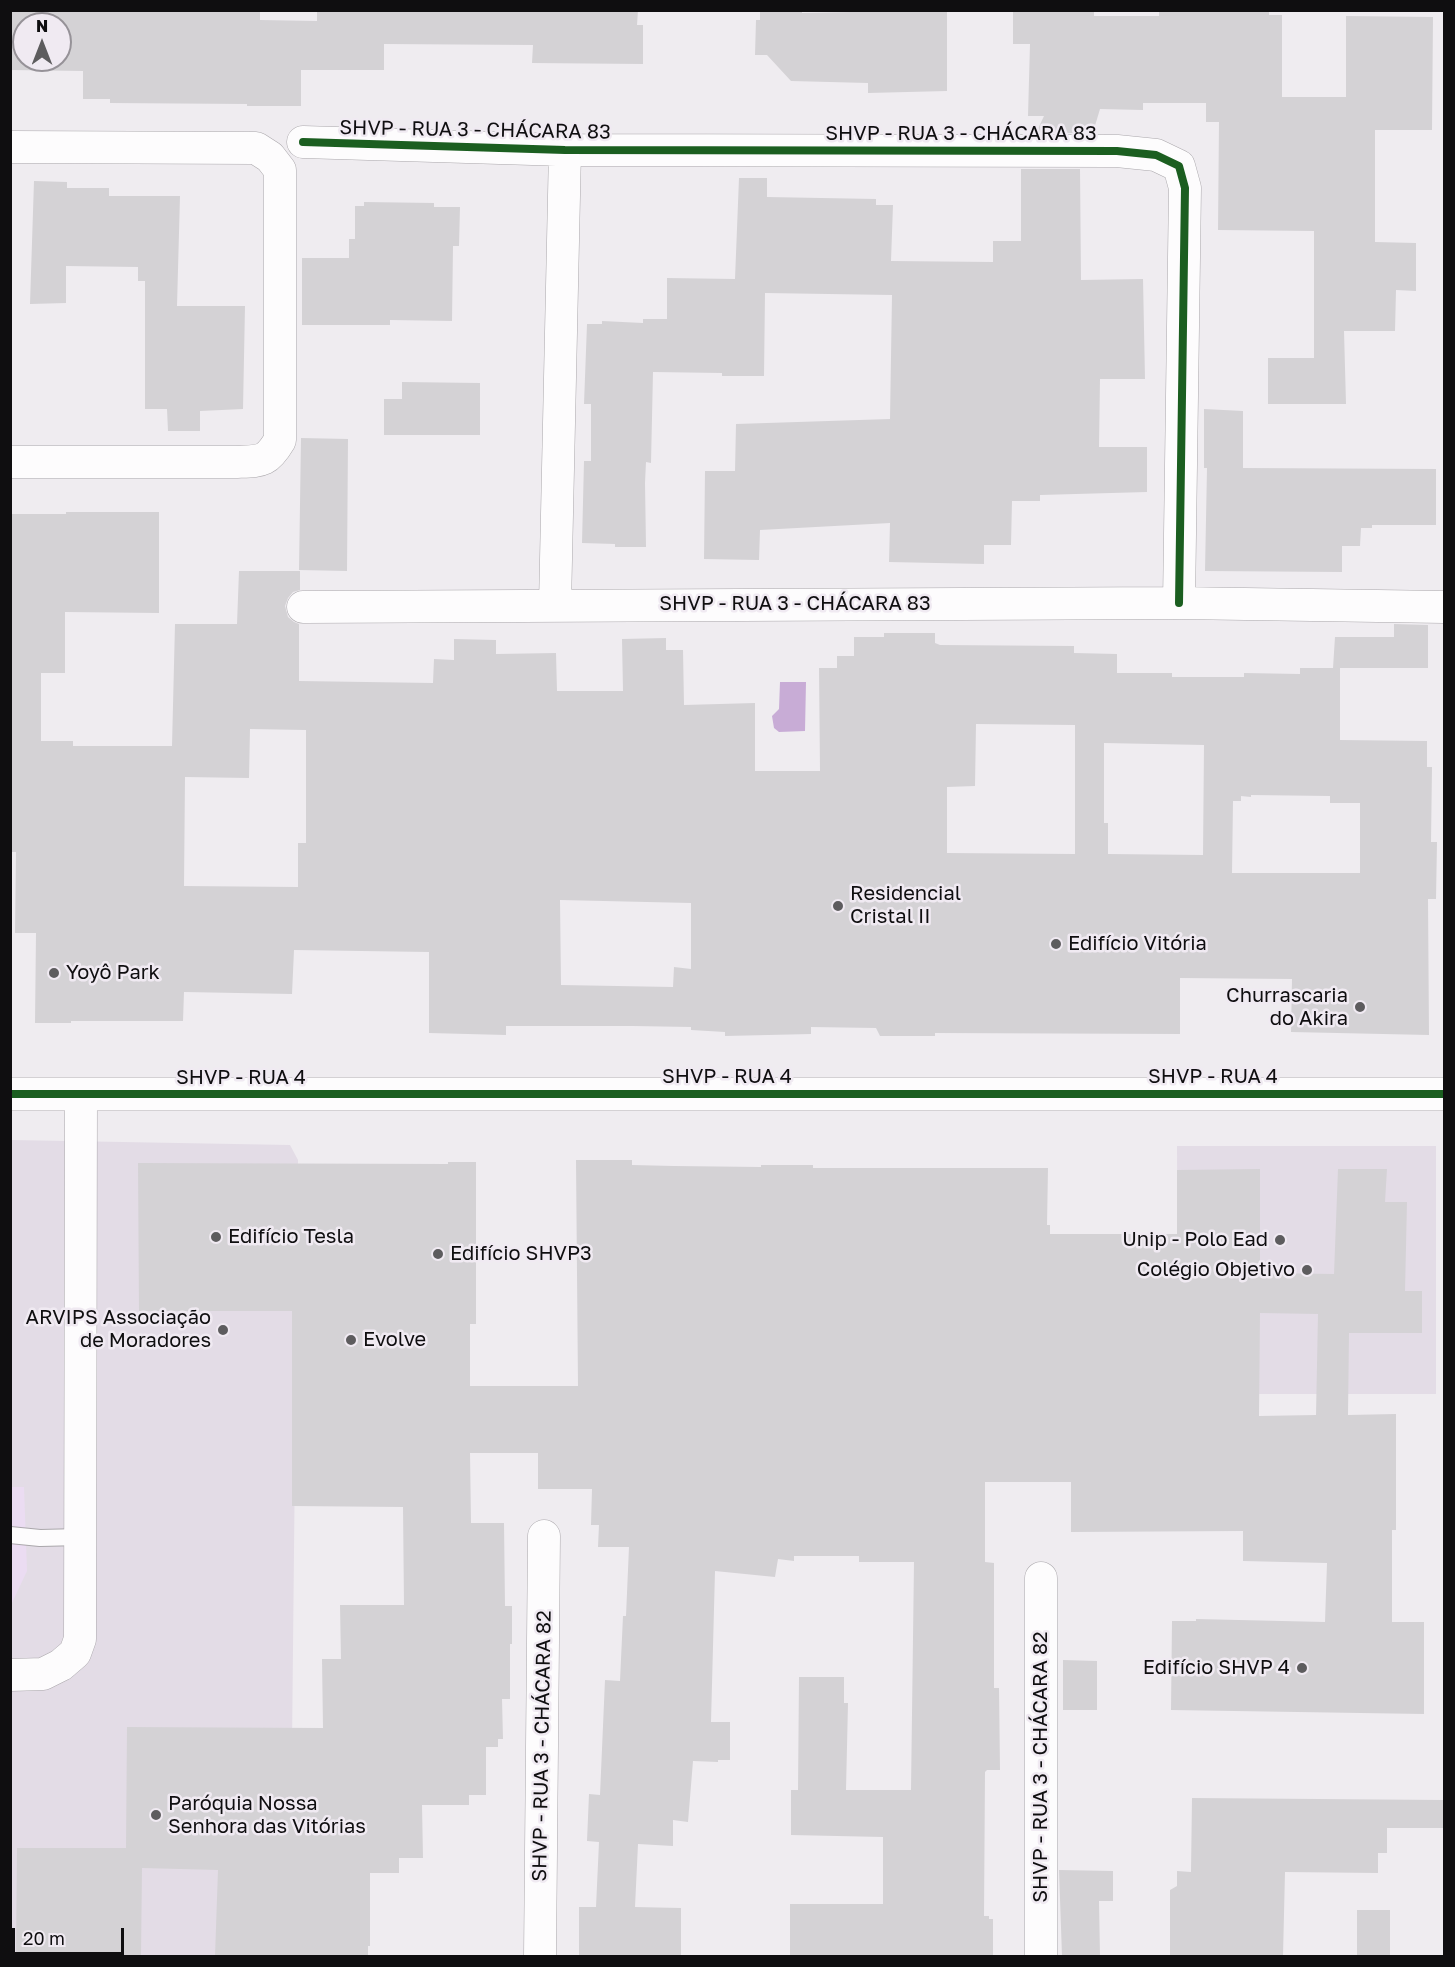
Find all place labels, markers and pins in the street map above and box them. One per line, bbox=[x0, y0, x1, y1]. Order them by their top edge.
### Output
place label: Residencial Cristal II bbox=[850, 882, 961, 929]
marker: Residencial Cristal II bbox=[831, 899, 845, 913]
place label: Edifício Vitória bbox=[1068, 932, 1207, 956]
marker: Edifício Vitória bbox=[1049, 937, 1063, 951]
place label: Yoyô Park bbox=[66, 961, 160, 985]
marker: Yoyô Park bbox=[47, 966, 61, 980]
place label: Churrascaria do Akira bbox=[1226, 984, 1348, 1031]
marker: Churrascaria do Akira bbox=[1353, 1000, 1367, 1014]
place label: Edifício Tesla bbox=[228, 1225, 354, 1249]
place label: Unip - Polo Ead bbox=[1122, 1228, 1268, 1252]
marker: Edifício Tesla bbox=[209, 1230, 223, 1244]
marker: Unip - Polo Ead bbox=[1273, 1233, 1287, 1247]
place label: Edifício SHVP3 bbox=[450, 1242, 592, 1266]
marker: Edifício SHVP3 bbox=[431, 1247, 445, 1261]
place label: Colégio Objetivo bbox=[1137, 1258, 1295, 1282]
marker: Colégio Objetivo bbox=[1300, 1263, 1314, 1277]
place label: ARVIPS Associação de Moradores bbox=[26, 1306, 211, 1353]
marker: ARVIPS Associação de Moradores bbox=[216, 1323, 230, 1337]
place label: Evolve bbox=[363, 1328, 426, 1352]
marker: Evolve bbox=[344, 1333, 358, 1347]
place label: Edifício SHVP 4 bbox=[1143, 1656, 1290, 1680]
marker: Edifício SHVP 4 bbox=[1295, 1661, 1309, 1675]
place label: Paróquia Nossa Senhora das Vitórias bbox=[168, 1792, 366, 1839]
marker: Paróquia Nossa Senhora das Vitórias bbox=[149, 1808, 163, 1822]

